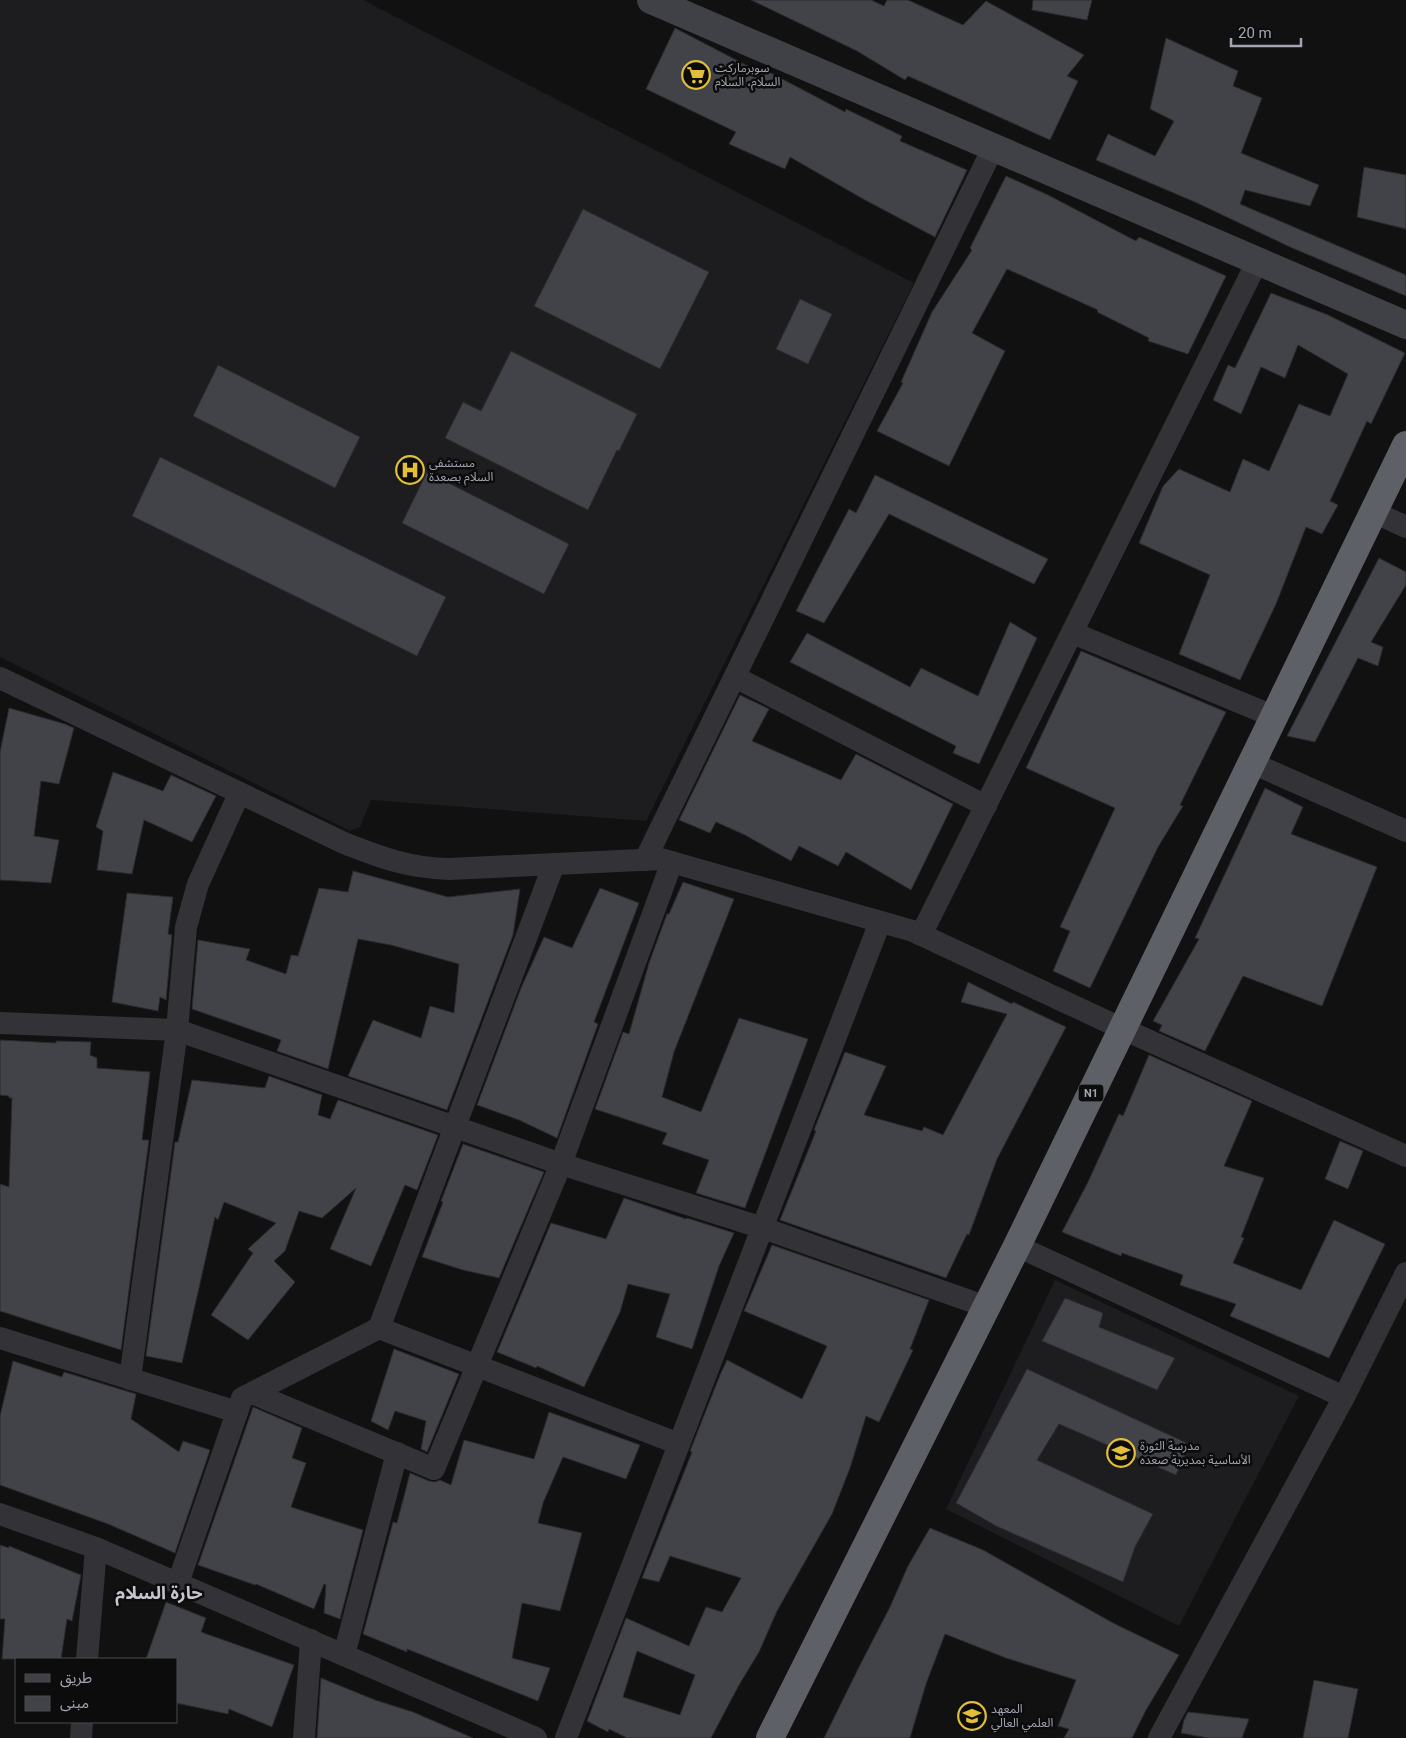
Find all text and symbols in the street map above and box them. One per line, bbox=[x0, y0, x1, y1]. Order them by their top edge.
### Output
scale bar bbox=[1231, 15, 1301, 47]
text: 20 m bbox=[1238, 24, 1272, 42]
supermarket icon: سوبرماركت السلام، السلام bbox=[681, 60, 711, 90]
place label: سوبرماركت السلام، السلام bbox=[715, 61, 780, 91]
hospital icon: مستشفى السلام بصعدة bbox=[395, 455, 425, 485]
place label: مستشفى السلام بصعدة bbox=[429, 456, 493, 486]
road number: N1 bbox=[1078, 1084, 1104, 1102]
school or university icon: مدرسة الثورة الأساسية بمديرية صعده bbox=[1106, 1438, 1136, 1468]
place label: مدرسة الثورة الأساسية بمديرية صعده bbox=[1140, 1439, 1251, 1467]
district label: حارة السلام bbox=[115, 1582, 203, 1606]
legend bbox=[15, 1658, 178, 1723]
text: طريق bbox=[60, 1669, 92, 1688]
text: مبنى bbox=[60, 1694, 89, 1712]
school or university icon: المعهد العلمي العالي bbox=[957, 1701, 987, 1731]
place label: المعهد العلمي العالي bbox=[991, 1702, 1053, 1733]

